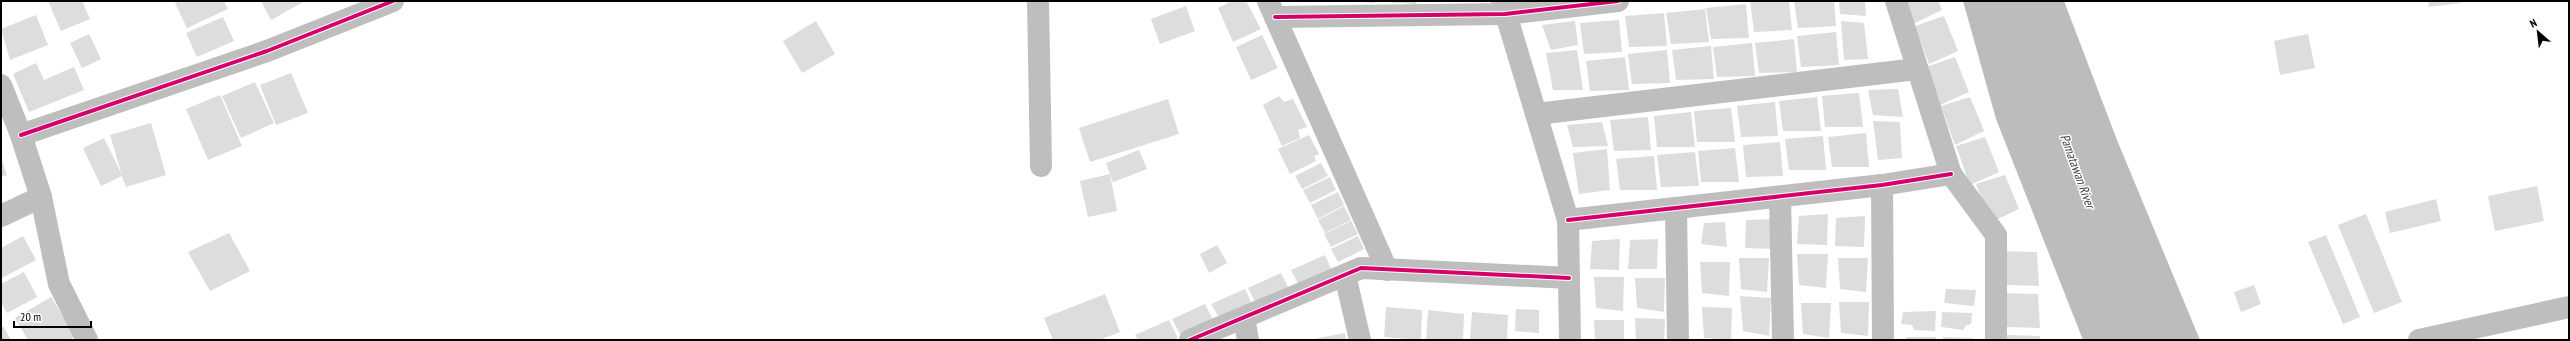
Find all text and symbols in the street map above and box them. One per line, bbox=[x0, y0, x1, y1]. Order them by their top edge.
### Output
north arrow bbox=[2518, 12, 2558, 52]
text: N bbox=[2527, 16, 2539, 31]
water label: Pamatawan River bbox=[2056, 132, 2100, 213]
scale bar bbox=[14, 303, 91, 329]
text: 20 m bbox=[20, 309, 41, 324]

